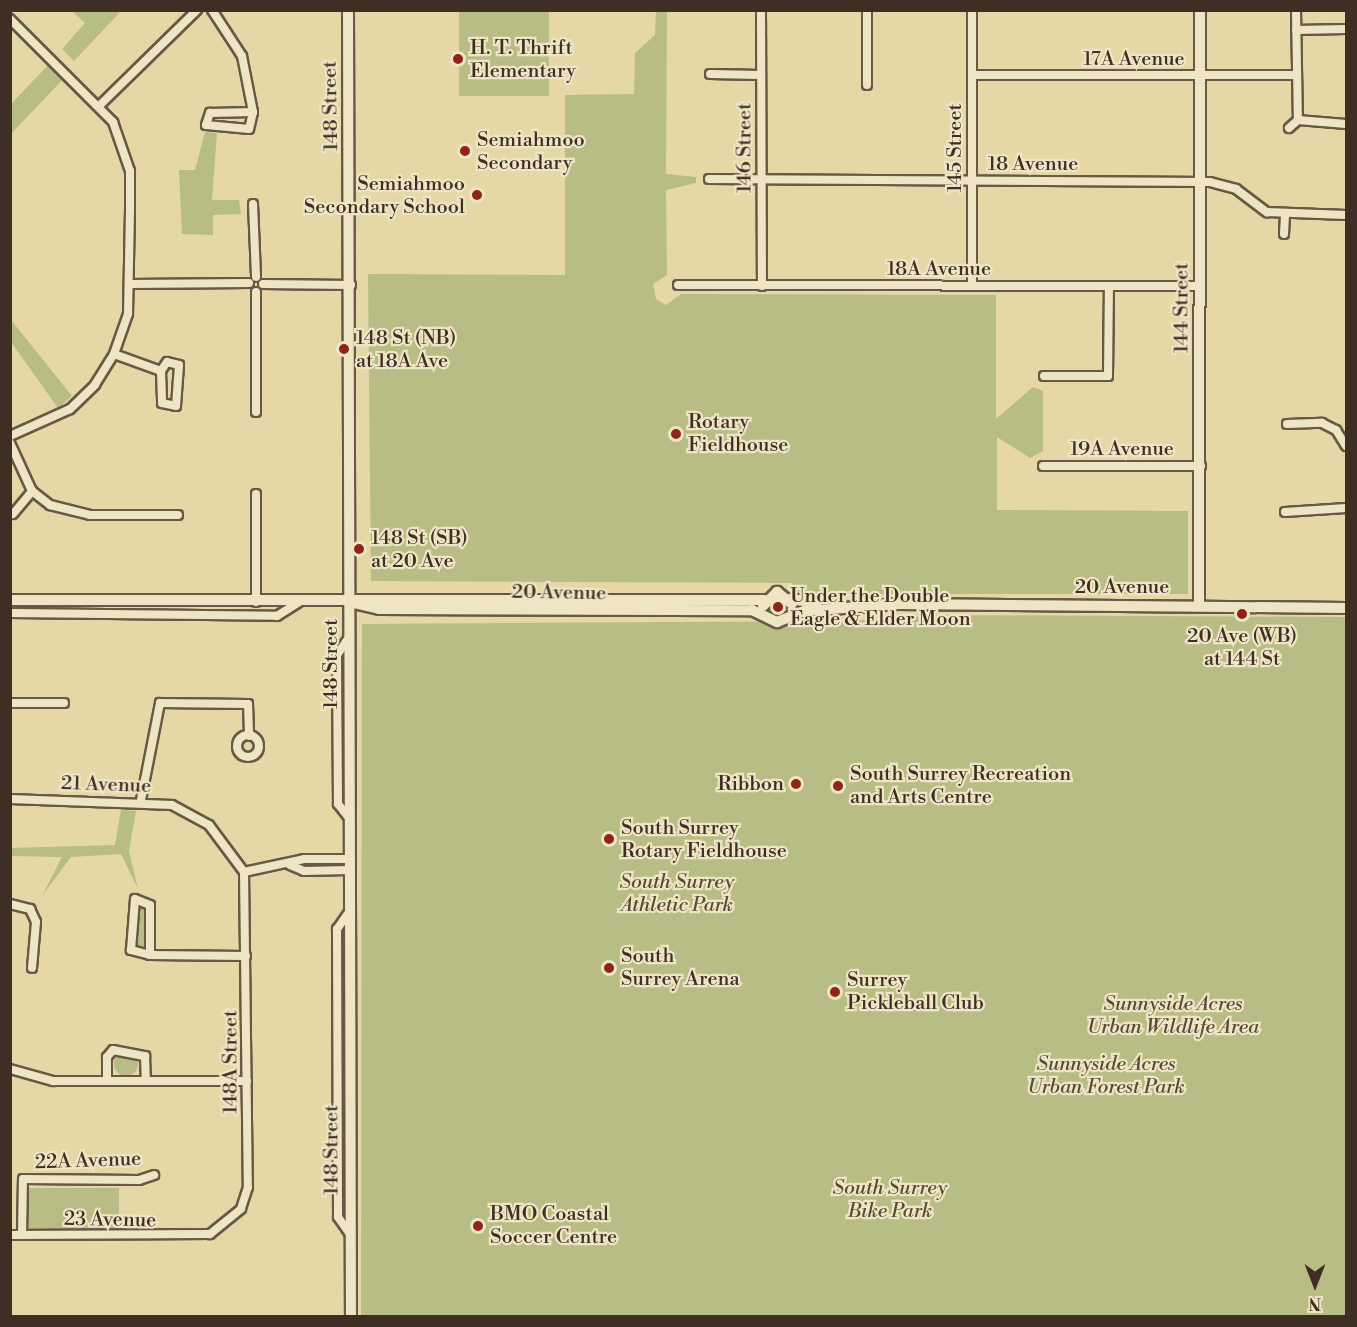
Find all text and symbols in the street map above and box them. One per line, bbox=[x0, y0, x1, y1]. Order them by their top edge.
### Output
place label: H. T. Thrift Elementary bbox=[470, 36, 576, 83]
street label: 17A Avenue bbox=[1083, 47, 1185, 71]
marker: H. T. Thrift Elementary bbox=[451, 52, 465, 66]
street label: 148 Street bbox=[318, 61, 344, 151]
street label: 146 Street bbox=[733, 103, 757, 193]
street label: 145 Street bbox=[943, 103, 967, 193]
place label: Semiahmoo Secondary bbox=[477, 128, 585, 175]
marker: Semiahmoo Secondary bbox=[458, 144, 472, 158]
street label: 18 Avenue bbox=[988, 152, 1078, 176]
place label: Semiahmoo Secondary School bbox=[304, 172, 465, 219]
marker: Semiahmoo Secondary School bbox=[470, 188, 484, 202]
street label: 18A Avenue bbox=[887, 257, 991, 281]
street label: 144 Street bbox=[1170, 263, 1194, 353]
place label: 148 St (NB) at 18A Ave bbox=[356, 326, 456, 373]
marker: 148 St (NB) at 18A Ave bbox=[337, 342, 351, 356]
place label: Rotary Fieldhouse bbox=[688, 410, 788, 457]
marker: Rotary Fieldhouse bbox=[669, 427, 683, 441]
street label: 19A Avenue bbox=[1070, 437, 1174, 461]
place label: 148 St (SB) at 20 Ave bbox=[371, 526, 468, 573]
marker: 148 St (SB) at 20 Ave bbox=[352, 542, 366, 556]
street label: 20 Avenue bbox=[1075, 575, 1169, 599]
street label: 20 Avenue bbox=[511, 580, 607, 606]
place label: Under the Double Eagle & Elder Moon bbox=[790, 584, 971, 631]
marker: Under the Double Eagle & Elder Moon bbox=[771, 600, 785, 614]
marker: 20 Ave (WB) at 144 St bbox=[1235, 607, 1249, 621]
street label: 148 Street bbox=[319, 619, 343, 709]
place label: 20 Ave (WB) at 144 St bbox=[1187, 624, 1297, 671]
place label: South Surrey Recreation and Arts Centre bbox=[850, 762, 1071, 809]
street label: 21 Avenue bbox=[60, 771, 152, 799]
place label: Ribbon bbox=[718, 772, 784, 796]
marker: Ribbon bbox=[789, 777, 803, 791]
marker: South Surrey Recreation and Arts Centre bbox=[831, 779, 845, 793]
place label: South Surrey Rotary Fieldhouse bbox=[621, 816, 787, 863]
marker: South Surrey Rotary Fieldhouse bbox=[602, 832, 616, 846]
park label: South Surrey Athletic Park bbox=[620, 870, 734, 917]
place label: South Surrey Arena bbox=[621, 945, 740, 992]
marker: South Surrey Arena bbox=[602, 961, 616, 975]
place label: Surrey Pickleball Club bbox=[847, 969, 984, 1016]
marker: Surrey Pickleball Club bbox=[828, 985, 842, 999]
park label: Sunnyside Acres Urban Wildlife Area bbox=[1087, 993, 1259, 1040]
street label: 148A Street bbox=[219, 1010, 243, 1114]
park label: Sunnyside Acres Urban Forest Park bbox=[1027, 1053, 1185, 1100]
street label: 148 Street bbox=[320, 1105, 344, 1195]
street label: 22A Avenue bbox=[34, 1147, 142, 1175]
park label: South Surrey Bike Park bbox=[833, 1176, 947, 1223]
place label: BMO Coastal Soccer Centre bbox=[490, 1202, 617, 1249]
street label: 23 Avenue bbox=[64, 1207, 156, 1233]
marker: BMO Coastal Soccer Centre bbox=[471, 1219, 485, 1233]
north arrow bbox=[1285, 1255, 1345, 1315]
text: N bbox=[1309, 1293, 1321, 1313]

